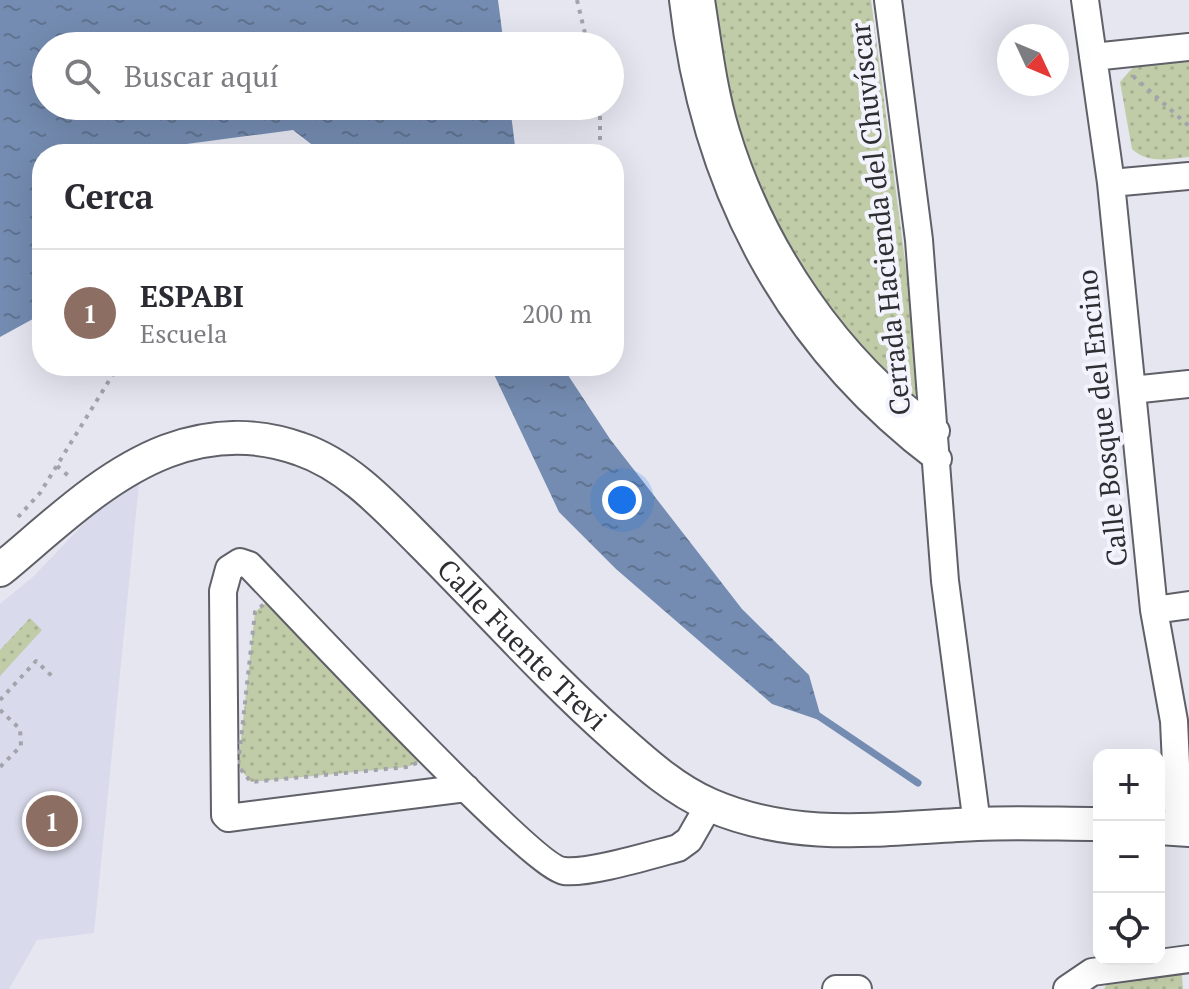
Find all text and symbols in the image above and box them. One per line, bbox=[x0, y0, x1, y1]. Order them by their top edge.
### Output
street label: Cerrada Hacienda del Chuvíscar bbox=[840, 21, 919, 417]
north arrow bbox=[997, 24, 1069, 96]
search box bbox=[32, 32, 624, 120]
icon: search bbox=[60, 54, 104, 98]
text: Buscar aquí bbox=[124, 56, 278, 96]
text: Cerca bbox=[64, 174, 154, 219]
street label: Calle Bosque del Encino bbox=[1068, 268, 1135, 568]
text: ESPABI bbox=[140, 276, 244, 316]
text: 1 bbox=[83, 296, 97, 330]
text: 200 m bbox=[522, 296, 592, 330]
text: Escuela bbox=[140, 316, 227, 350]
your location bbox=[602, 480, 642, 520]
street label: Calle Fuente Trevi bbox=[430, 551, 615, 738]
map controls bbox=[1093, 749, 1165, 965]
button: + bbox=[1093, 749, 1165, 821]
pin: 1 bbox=[26, 791, 78, 851]
button: − bbox=[1093, 821, 1165, 893]
button: locate bbox=[1093, 893, 1165, 965]

